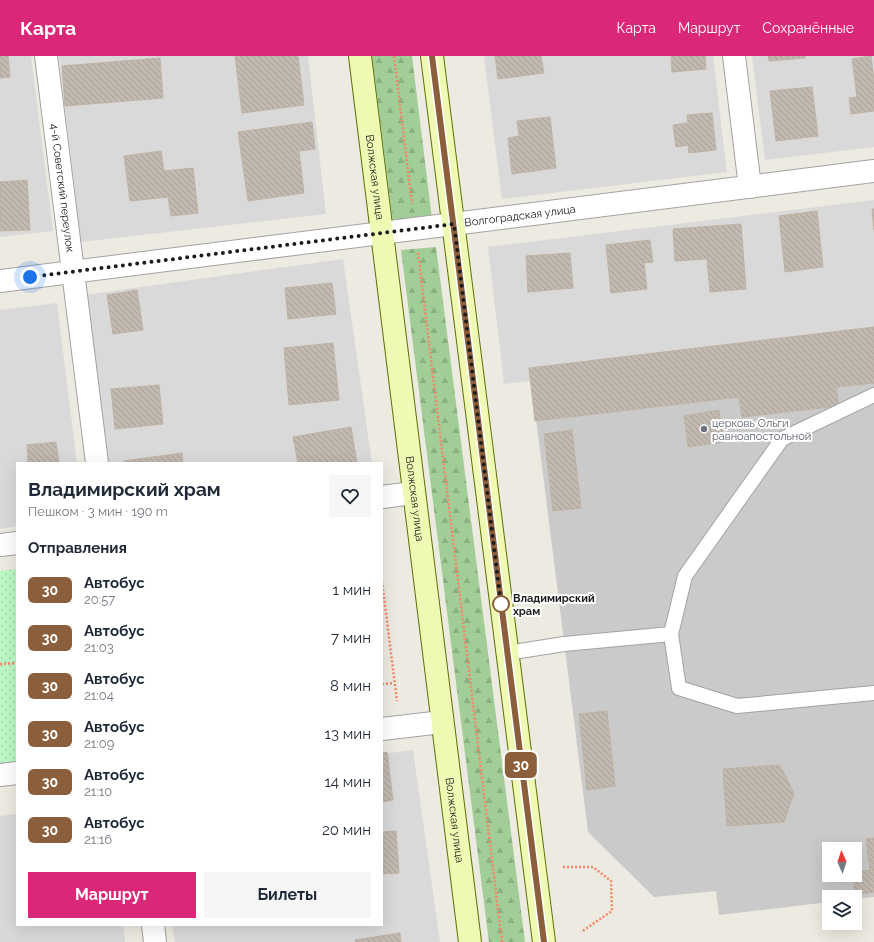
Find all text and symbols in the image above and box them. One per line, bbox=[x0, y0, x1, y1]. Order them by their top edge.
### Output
text: Карта bbox=[20, 17, 76, 39]
text: Карта bbox=[617, 20, 656, 36]
text: Маршрут bbox=[678, 20, 740, 36]
text: Сохранённые bbox=[762, 20, 854, 36]
street label: 4-й Советский переулок bbox=[48, 123, 77, 253]
street label: Волжская улица bbox=[363, 134, 386, 221]
street label: Волгоградская улица bbox=[464, 203, 576, 230]
your location bbox=[20, 267, 40, 287]
place label: церковь Ольги равноапостольной bbox=[712, 417, 811, 443]
marker: церковь Ольги равноапостольной bbox=[699, 424, 709, 434]
street label: Волжская улица bbox=[403, 455, 426, 542]
button: heart bbox=[329, 475, 371, 517]
text: Владимирский храм bbox=[28, 478, 221, 500]
text: Пешком · 3 мин · 190 m bbox=[28, 504, 168, 519]
text: Отправления bbox=[28, 539, 127, 557]
text: Автобус bbox=[84, 574, 145, 592]
text: 1 мин bbox=[333, 581, 371, 599]
text: 30 bbox=[42, 582, 58, 598]
text: 20:57 bbox=[84, 592, 115, 607]
place label: Владимирский храм bbox=[513, 592, 595, 618]
marker: Владимирский храм bbox=[492, 595, 510, 613]
text: Автобус bbox=[84, 622, 145, 640]
text: 7 мин bbox=[331, 629, 371, 647]
text: 30 bbox=[42, 630, 58, 646]
text: 21:03 bbox=[84, 640, 114, 655]
text: Автобус bbox=[84, 670, 145, 688]
text: 8 мин bbox=[330, 677, 371, 695]
text: 30 bbox=[42, 678, 58, 694]
text: 21:04 bbox=[84, 688, 114, 703]
text: Автобус bbox=[84, 718, 145, 736]
text: 13 мин bbox=[325, 725, 371, 743]
text: 30 bbox=[42, 726, 58, 742]
text: 21:09 bbox=[84, 736, 114, 751]
line badge: 30 bbox=[503, 752, 539, 778]
text: 30 bbox=[513, 757, 529, 773]
text: Автобус bbox=[84, 766, 145, 784]
text: 14 мин bbox=[324, 773, 371, 791]
text: 30 bbox=[42, 774, 58, 790]
street label: Волжская улица bbox=[443, 777, 466, 864]
text: 21:10 bbox=[84, 784, 112, 799]
text: Автобус bbox=[84, 814, 145, 832]
text: 20 мин bbox=[322, 821, 371, 839]
text: 30 bbox=[42, 822, 58, 838]
text: 21:16 bbox=[84, 832, 112, 847]
north arrow bbox=[822, 842, 862, 882]
map controls bbox=[822, 842, 862, 930]
button: Маршрут bbox=[28, 872, 196, 918]
button: Билеты bbox=[204, 872, 371, 918]
button: layers bbox=[822, 890, 862, 930]

